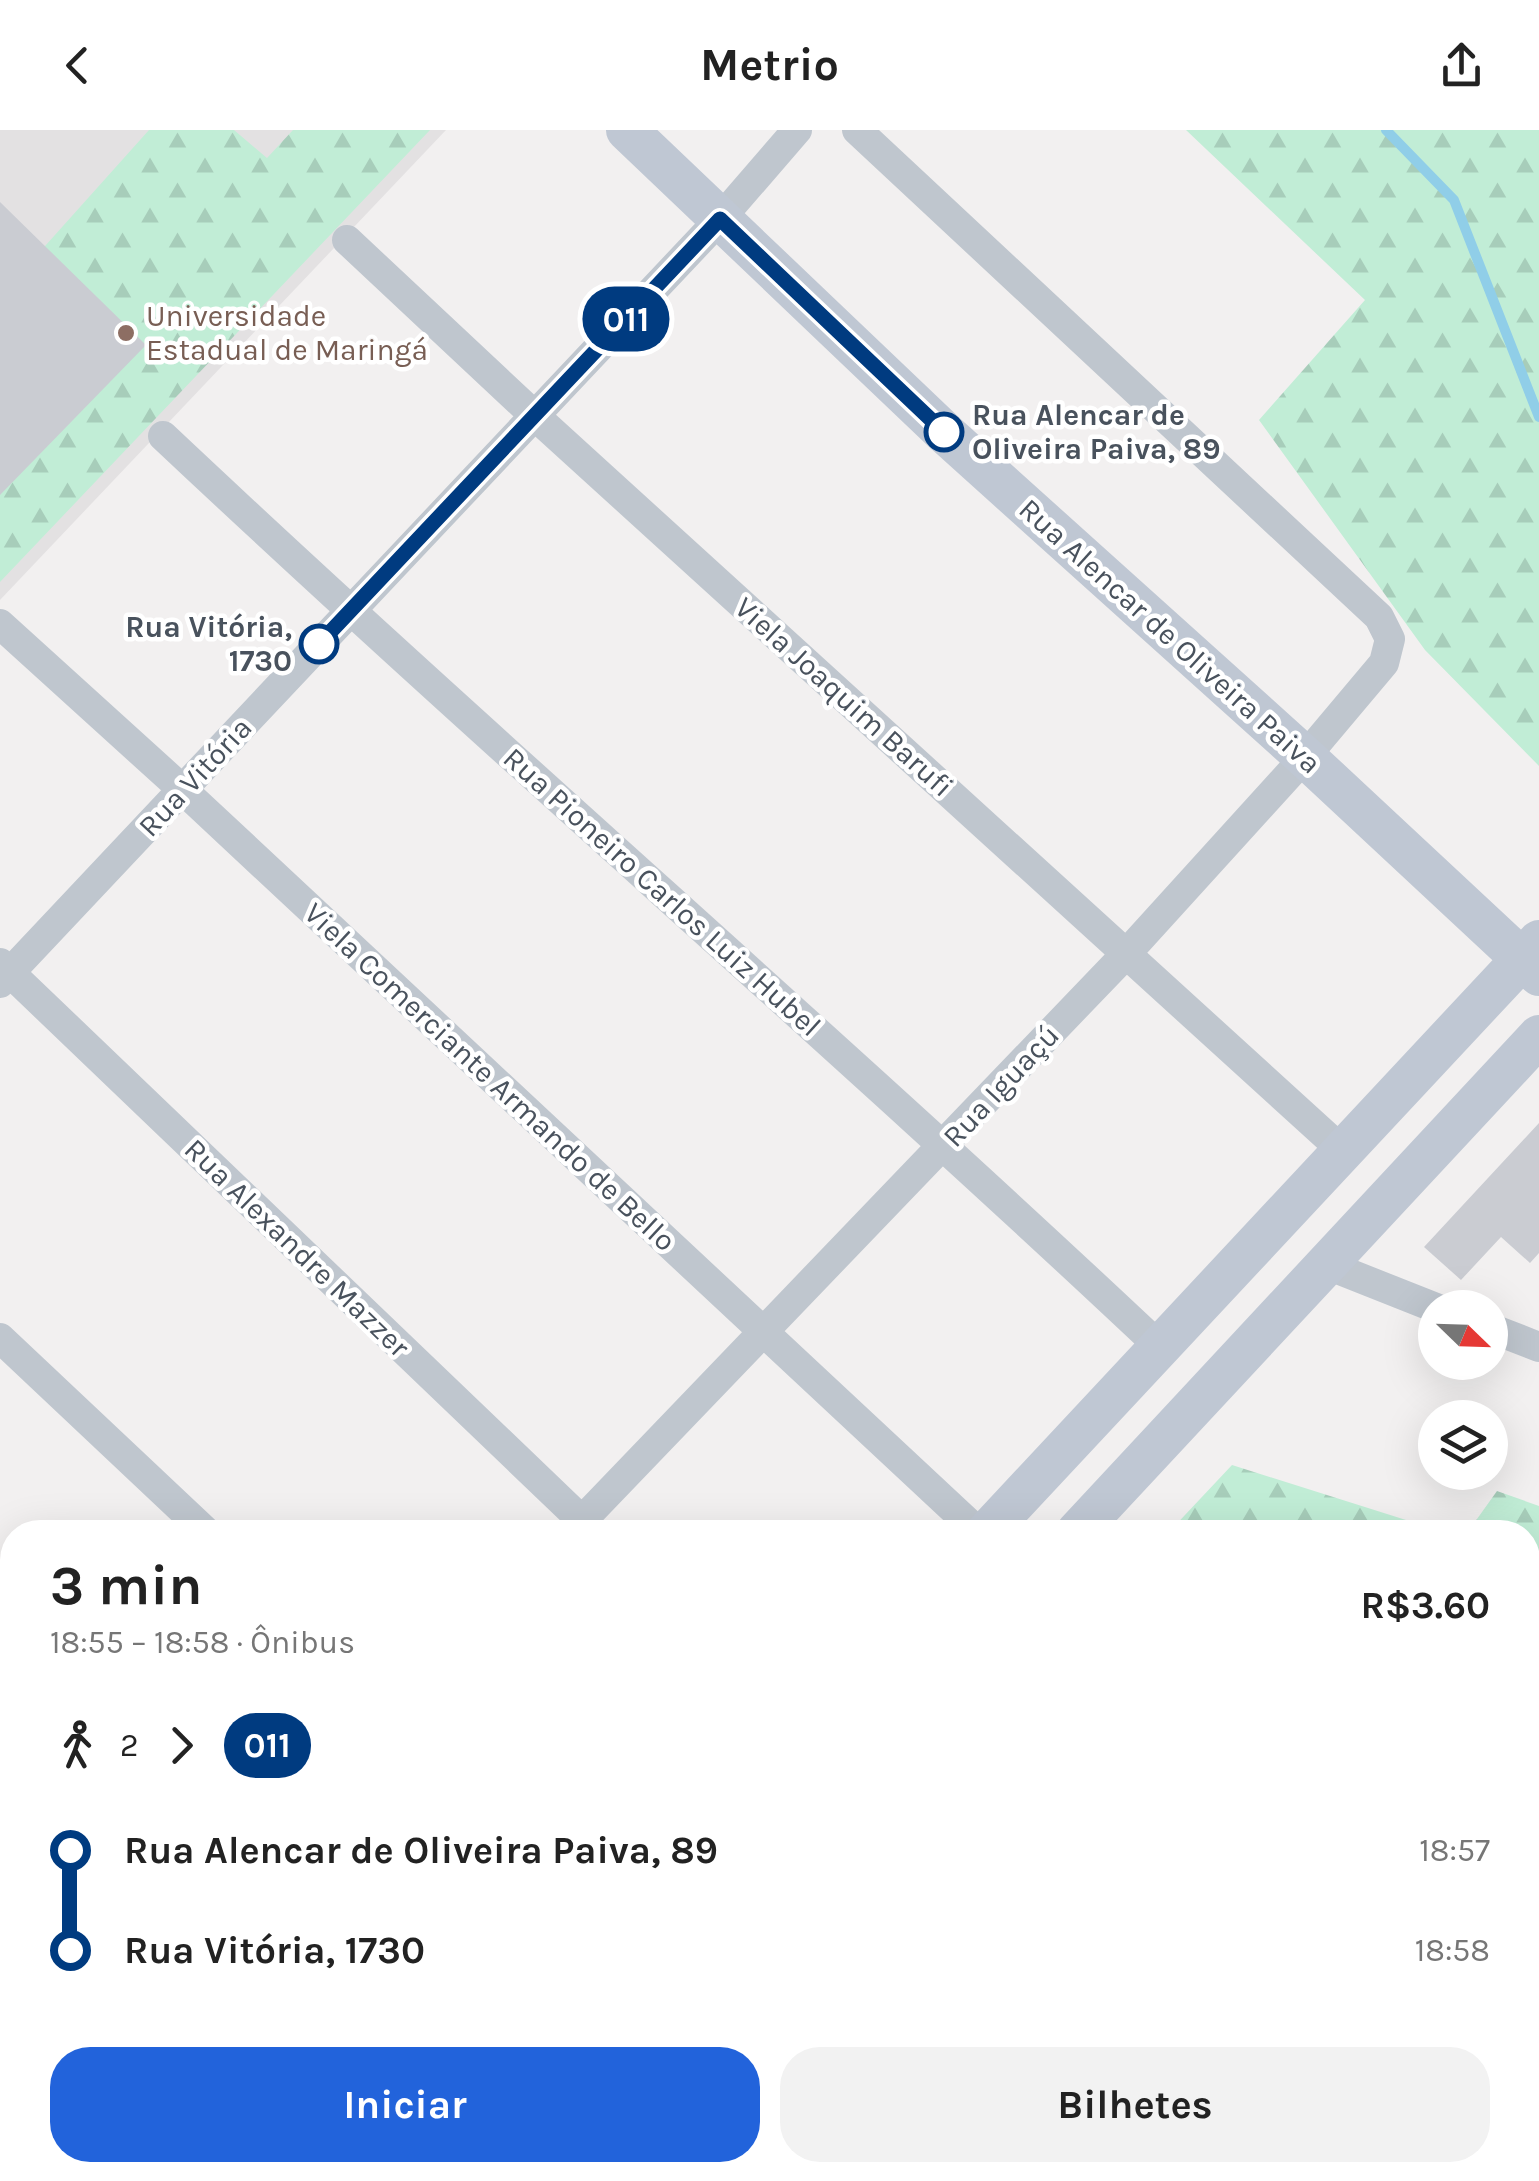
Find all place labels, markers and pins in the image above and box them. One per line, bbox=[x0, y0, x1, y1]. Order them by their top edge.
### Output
place label: Universidade Estadual de Maringá bbox=[146, 298, 428, 368]
marker: Universidade Estadual de Maringá bbox=[115, 322, 137, 344]
place label: Rua Alencar de Oliveira Paiva, 89 bbox=[972, 397, 1220, 467]
marker: Rua Alencar de Oliveira Paiva, 89 bbox=[925, 413, 963, 451]
place label: Rua Vitória, 1730 bbox=[125, 609, 292, 679]
marker: Rua Vitória, 1730 bbox=[300, 625, 338, 663]

